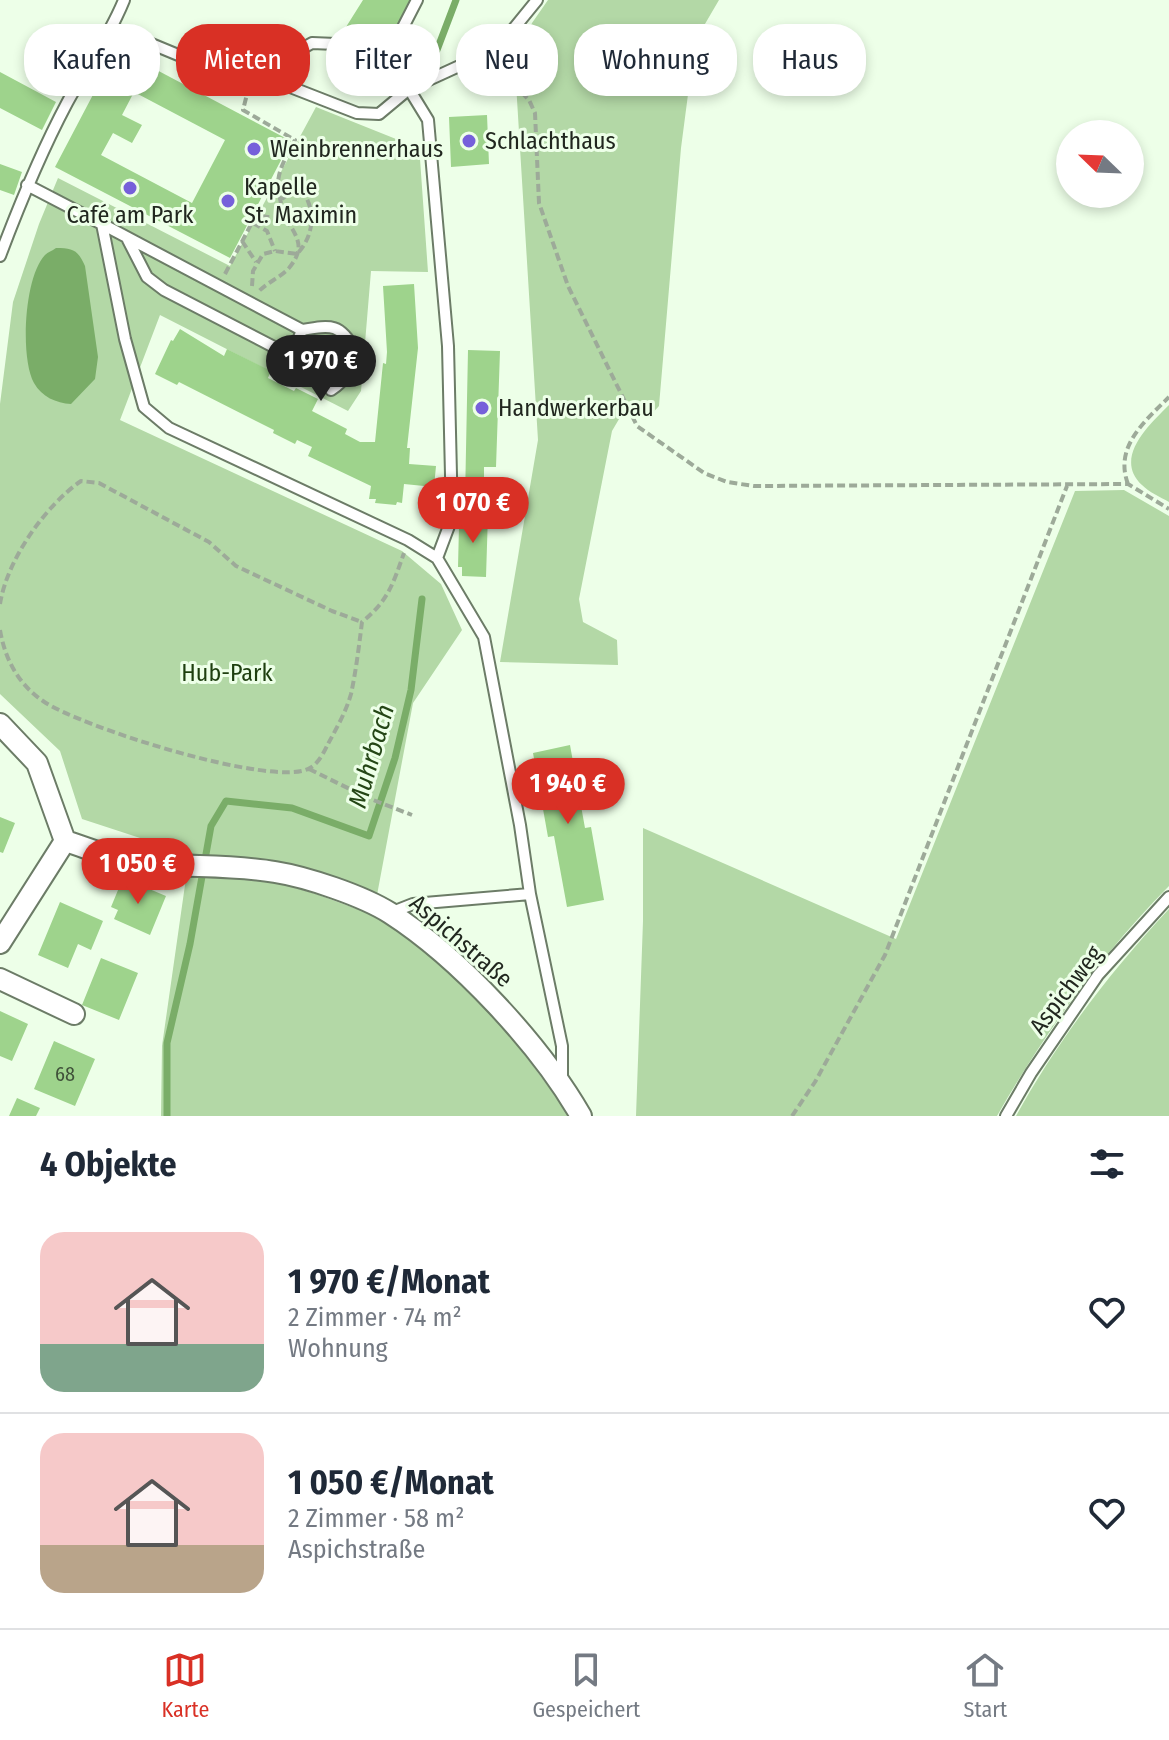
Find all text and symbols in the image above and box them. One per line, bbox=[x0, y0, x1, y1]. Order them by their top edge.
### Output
chip: Kaufen bbox=[24, 24, 160, 96]
chip: Mieten bbox=[176, 24, 310, 96]
chip: Filter bbox=[326, 24, 440, 96]
chip: Neu bbox=[456, 24, 558, 96]
chip: Wohnung bbox=[574, 24, 737, 96]
chip: Haus bbox=[753, 24, 866, 96]
north arrow bbox=[1056, 120, 1144, 208]
map controls bbox=[1056, 120, 1144, 208]
place label: Schlachthaus bbox=[485, 127, 616, 155]
marker: Schlachthaus bbox=[460, 132, 478, 150]
place label: Weinbrennerhaus bbox=[270, 135, 443, 163]
marker: Weinbrennerhaus bbox=[245, 140, 263, 158]
place label: Kapelle St. Maximin bbox=[244, 173, 357, 229]
marker: Café am Park bbox=[121, 179, 139, 197]
marker: Kapelle St. Maximin bbox=[219, 192, 237, 210]
place label: Café am Park bbox=[67, 201, 194, 229]
pin: 1 970 € bbox=[247, 335, 395, 403]
text: 1 970 € bbox=[284, 345, 358, 376]
place label: Handwerkerbau bbox=[498, 394, 654, 422]
marker: Handwerkerbau bbox=[473, 399, 491, 417]
pin: 1 070 € bbox=[399, 477, 547, 545]
text: 1 070 € bbox=[436, 487, 510, 518]
park label: Hub-Park bbox=[181, 659, 273, 687]
water label: Muhrbach bbox=[342, 701, 401, 812]
pin: 1 940 € bbox=[494, 758, 642, 826]
text: 1 940 € bbox=[530, 768, 606, 799]
pin: 1 050 € bbox=[64, 838, 212, 906]
text: 1 050 € bbox=[100, 848, 176, 879]
street label: Aspichstraße bbox=[404, 889, 518, 993]
street label: Aspichweg bbox=[1024, 940, 1109, 1040]
house number: 68 bbox=[55, 1062, 75, 1086]
icon: filters bbox=[1085, 1142, 1129, 1186]
text: 4 Objekte bbox=[40, 1144, 176, 1185]
text: 1 970 €/Monat bbox=[288, 1261, 490, 1302]
icon: home bbox=[104, 1264, 200, 1360]
icon: heart bbox=[1085, 1290, 1129, 1334]
text: 2 Zimmer · 74 m² bbox=[288, 1302, 462, 1333]
text: Wohnung bbox=[288, 1333, 388, 1364]
text: 1 050 €/Monat bbox=[288, 1462, 494, 1503]
icon: home bbox=[104, 1465, 200, 1561]
icon: heart bbox=[1085, 1491, 1129, 1535]
text: 2 Zimmer · 58 m² bbox=[288, 1503, 464, 1534]
text: Aspichstraße bbox=[288, 1534, 425, 1565]
tab: Karte bbox=[162, 1648, 209, 1723]
tab: Gespeichert bbox=[532, 1648, 640, 1723]
tab: Start bbox=[963, 1648, 1007, 1723]

